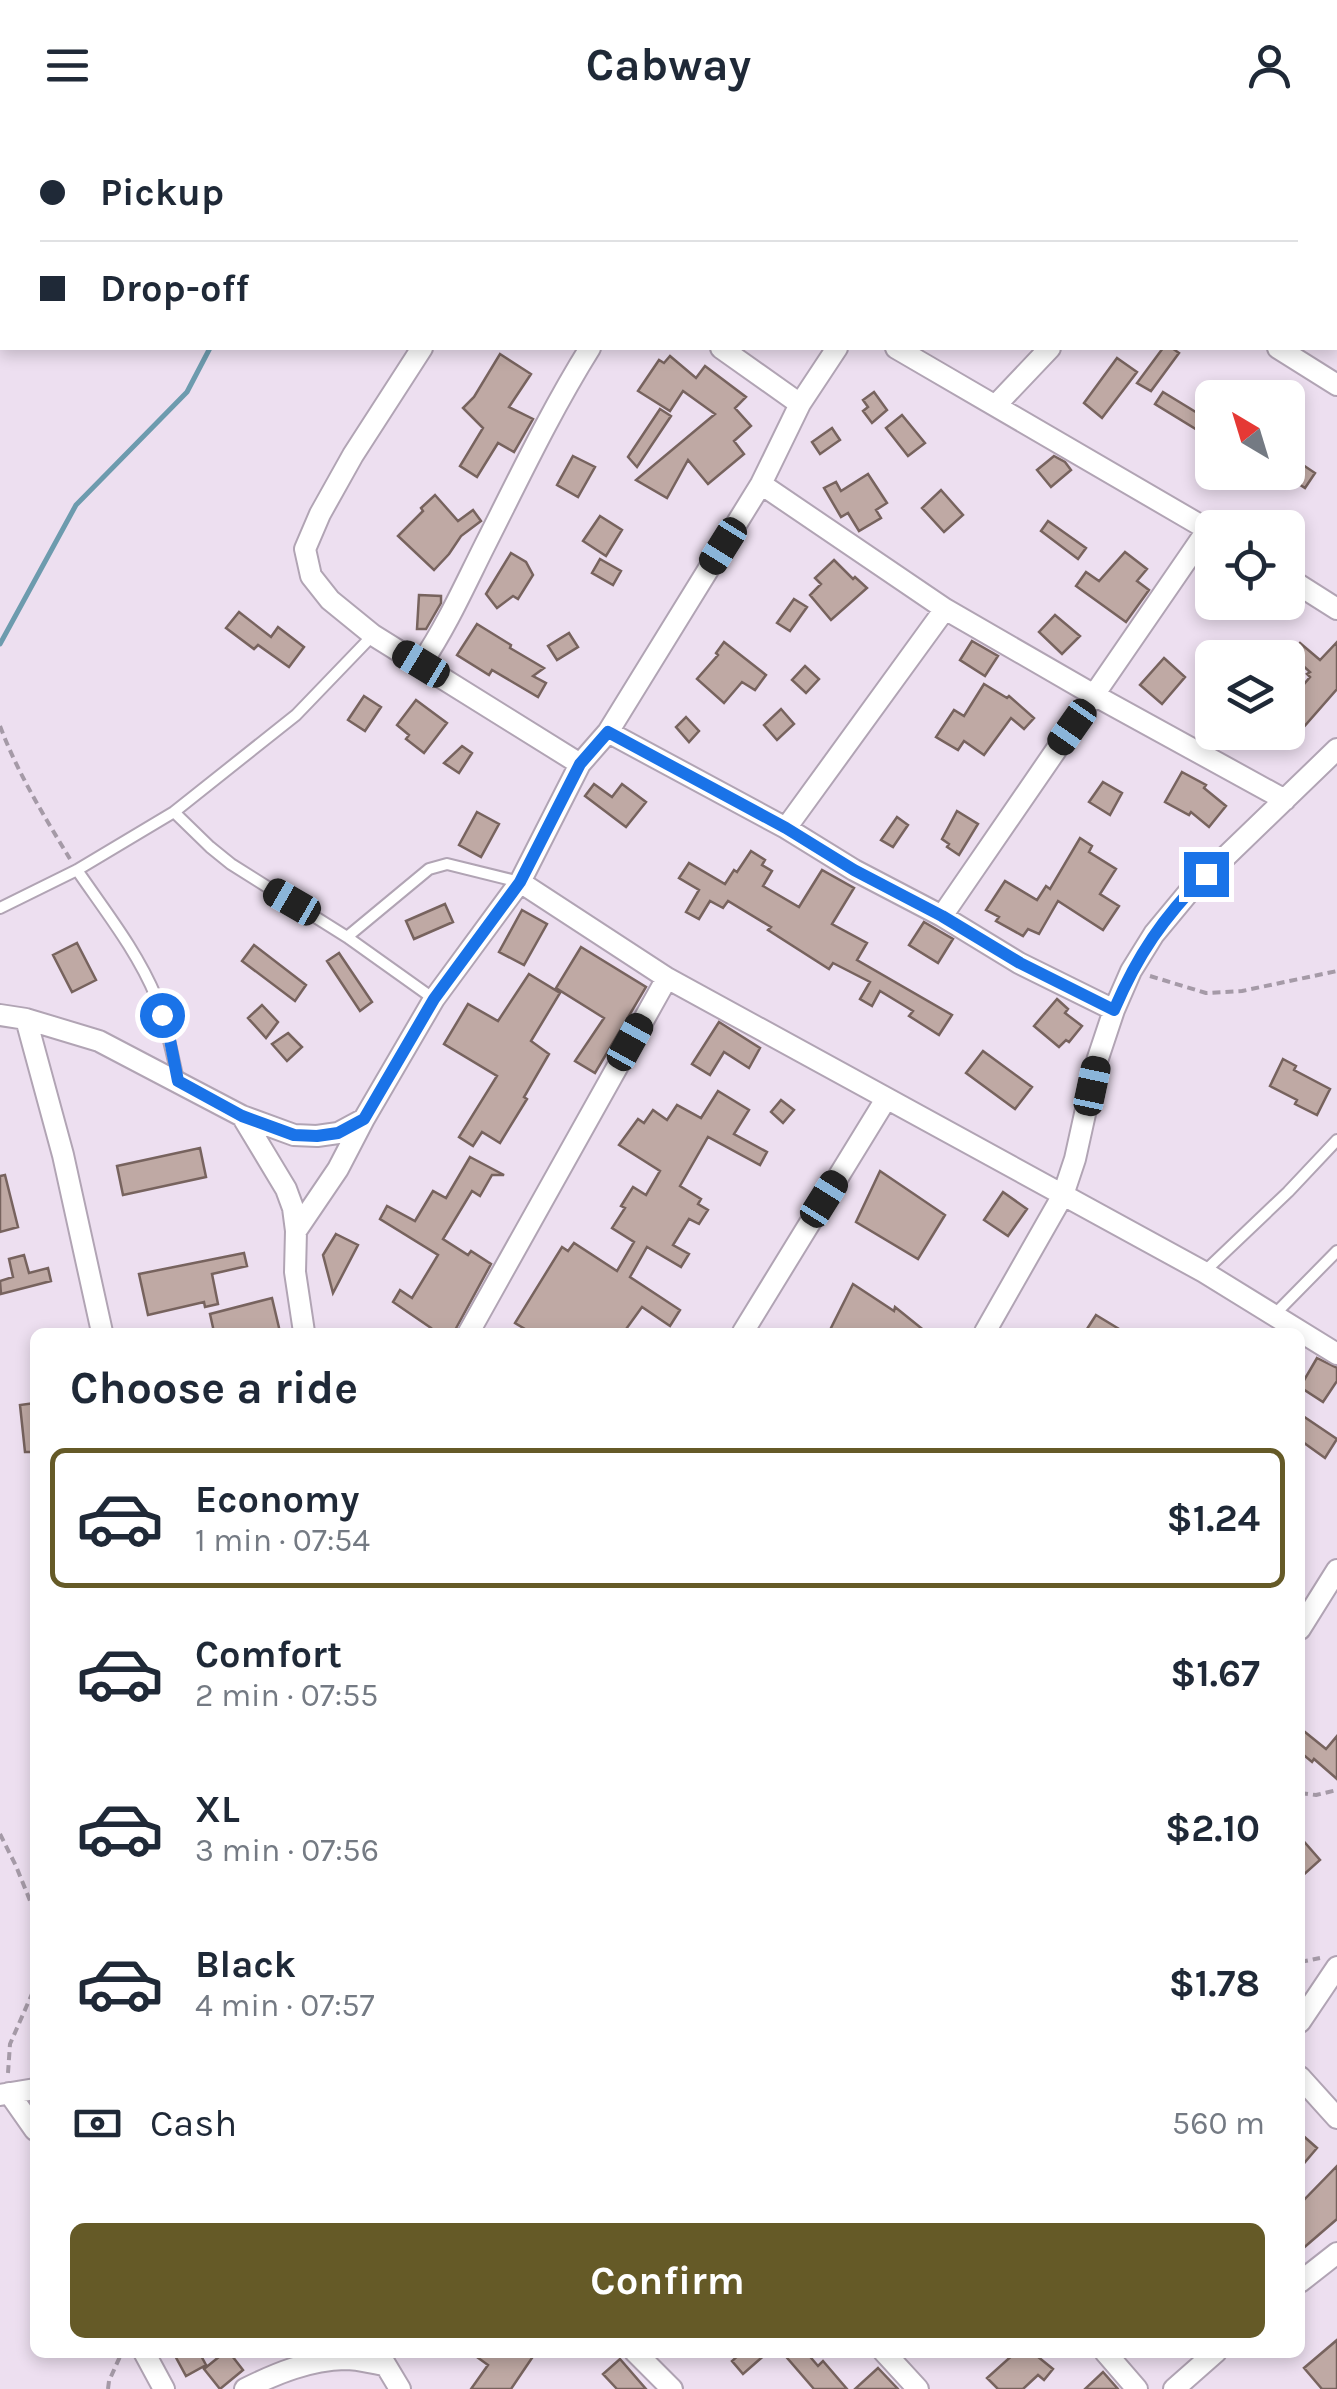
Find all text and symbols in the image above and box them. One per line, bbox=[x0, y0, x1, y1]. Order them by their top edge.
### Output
icon: menu bbox=[40, 38, 95, 93]
icon: person bbox=[1242, 38, 1297, 93]
text: Cabway bbox=[586, 39, 751, 91]
text: Pickup bbox=[100, 170, 224, 215]
text: Drop-off bbox=[100, 266, 249, 311]
north arrow bbox=[1195, 380, 1305, 490]
map controls bbox=[1195, 380, 1305, 750]
button: locate bbox=[1195, 510, 1305, 620]
car bbox=[694, 513, 752, 579]
car bbox=[388, 636, 454, 692]
button: layers bbox=[1195, 640, 1305, 750]
car bbox=[1043, 694, 1101, 760]
route end bbox=[1184, 852, 1229, 897]
car bbox=[259, 874, 325, 930]
route start bbox=[140, 993, 185, 1038]
car bbox=[602, 1008, 658, 1076]
car bbox=[1071, 1054, 1113, 1118]
car bbox=[795, 1166, 853, 1232]
text: Choose a ride bbox=[70, 1362, 358, 1414]
icon: car bbox=[75, 1473, 165, 1563]
text: Economy bbox=[195, 1477, 359, 1522]
text: $1.24 bbox=[1167, 1496, 1260, 1541]
text: 1 min · 07:54 bbox=[195, 1522, 370, 1559]
icon: car bbox=[75, 1628, 165, 1718]
text: Comfort bbox=[195, 1632, 342, 1677]
text: $1.67 bbox=[1170, 1651, 1260, 1696]
text: 2 min · 07:55 bbox=[195, 1677, 378, 1714]
icon: car bbox=[75, 1783, 165, 1873]
text: XL bbox=[195, 1787, 240, 1832]
text: $2.10 bbox=[1165, 1806, 1260, 1851]
text: 3 min · 07:56 bbox=[195, 1832, 379, 1869]
icon: car bbox=[75, 1938, 165, 2028]
text: Black bbox=[195, 1942, 296, 1987]
text: $1.78 bbox=[1169, 1961, 1260, 2006]
text: 4 min · 07:57 bbox=[195, 1987, 375, 2024]
icon: cash bbox=[70, 2096, 125, 2151]
text: Cash bbox=[150, 2101, 237, 2146]
text: 560 m bbox=[1172, 2105, 1265, 2142]
button: Confirm bbox=[70, 2223, 1265, 2338]

